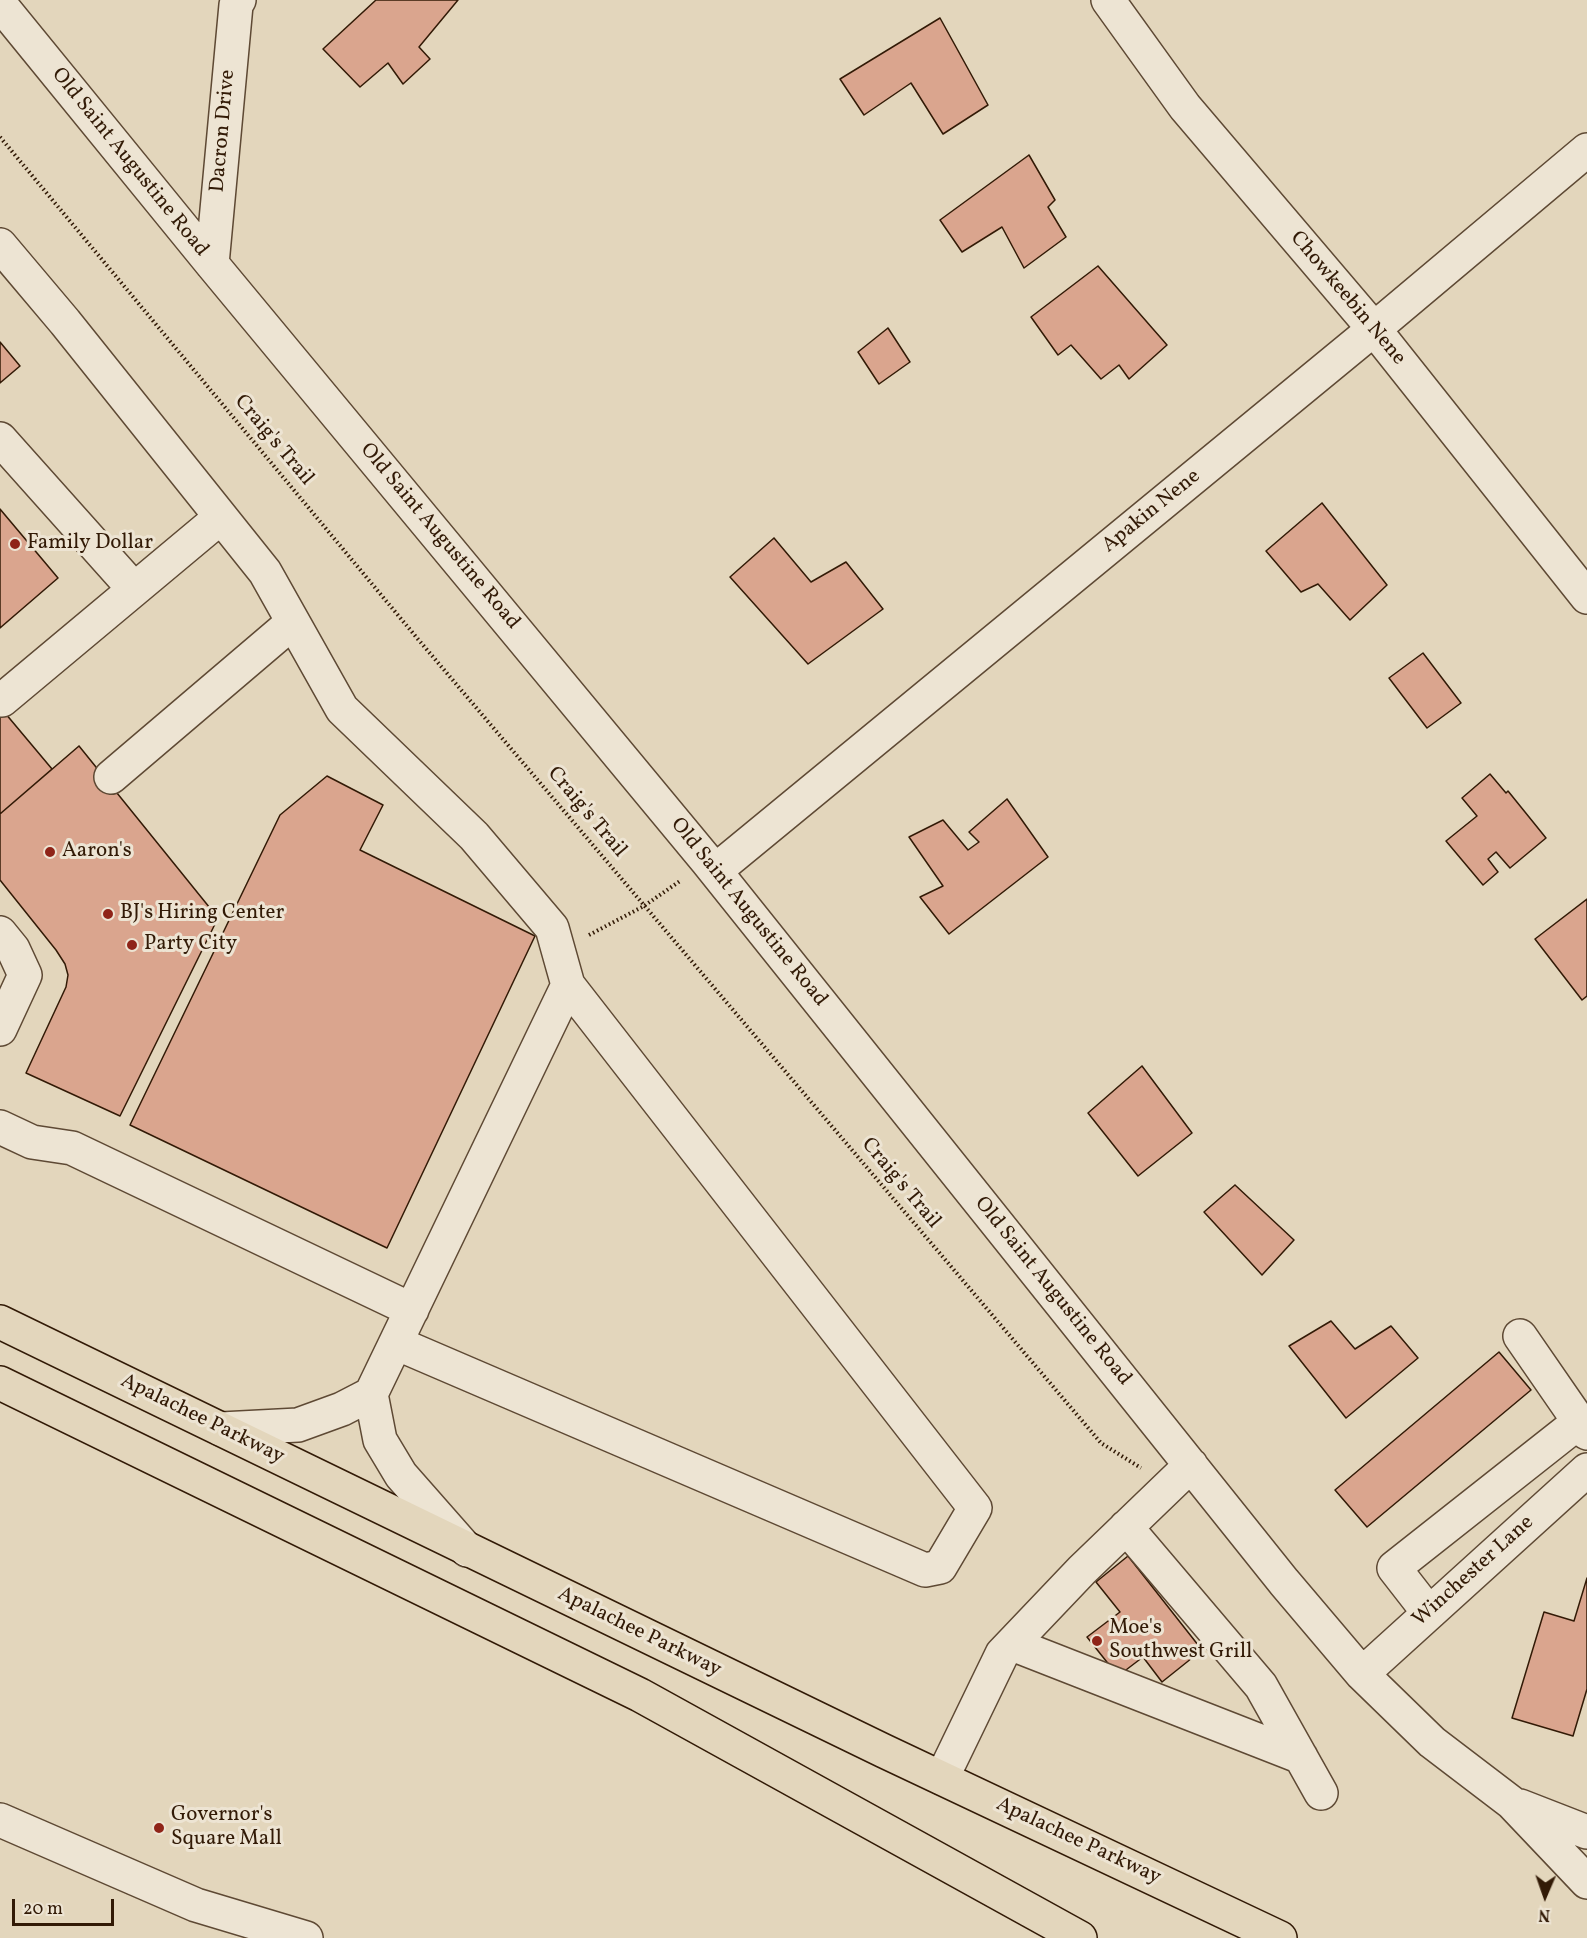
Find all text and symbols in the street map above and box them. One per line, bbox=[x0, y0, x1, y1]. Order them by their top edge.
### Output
street label: Old Saint Augustine Road bbox=[45, 63, 213, 263]
street label: Dacron Drive bbox=[206, 69, 242, 193]
street label: Chowkeebin Nene bbox=[1284, 227, 1410, 371]
street label: Craig's Trail bbox=[228, 391, 318, 491]
street label: Old Saint Augustine Road bbox=[354, 439, 524, 635]
street label: Apakin Nene bbox=[1098, 465, 1206, 559]
place label: Family Dollar bbox=[27, 531, 153, 557]
marker: Family Dollar bbox=[8, 537, 22, 551]
street label: Craig's Trail bbox=[541, 763, 631, 863]
street label: Old Saint Augustine Road bbox=[664, 813, 832, 1013]
place label: Aaron's bbox=[62, 839, 132, 865]
marker: Aaron's bbox=[43, 845, 57, 859]
place label: BJ's Hiring Center bbox=[120, 901, 284, 927]
marker: BJ's Hiring Center bbox=[101, 907, 115, 921]
place label: Party City bbox=[144, 932, 237, 958]
marker: Party City bbox=[125, 938, 139, 952]
street label: Craig's Trail bbox=[855, 1134, 945, 1234]
street label: Old Saint Augustine Road bbox=[968, 1192, 1136, 1392]
street label: Apalachee Parkway bbox=[116, 1369, 288, 1471]
street label: Winchester Lane bbox=[1408, 1511, 1540, 1633]
street label: Apalachee Parkway bbox=[553, 1582, 725, 1684]
place label: Moe's Southwest Grill bbox=[1109, 1616, 1252, 1666]
marker: Moe's Southwest Grill bbox=[1090, 1634, 1104, 1648]
street label: Apalachee Parkway bbox=[992, 1793, 1164, 1891]
place label: Governor's Square Mall bbox=[171, 1803, 282, 1853]
marker: Governor's Square Mall bbox=[152, 1821, 166, 1835]
north arrow bbox=[1515, 1866, 1575, 1926]
scale bar bbox=[15, 1887, 117, 1925]
text: 20 m bbox=[23, 1897, 63, 1922]
text: N bbox=[1538, 1903, 1551, 1925]

